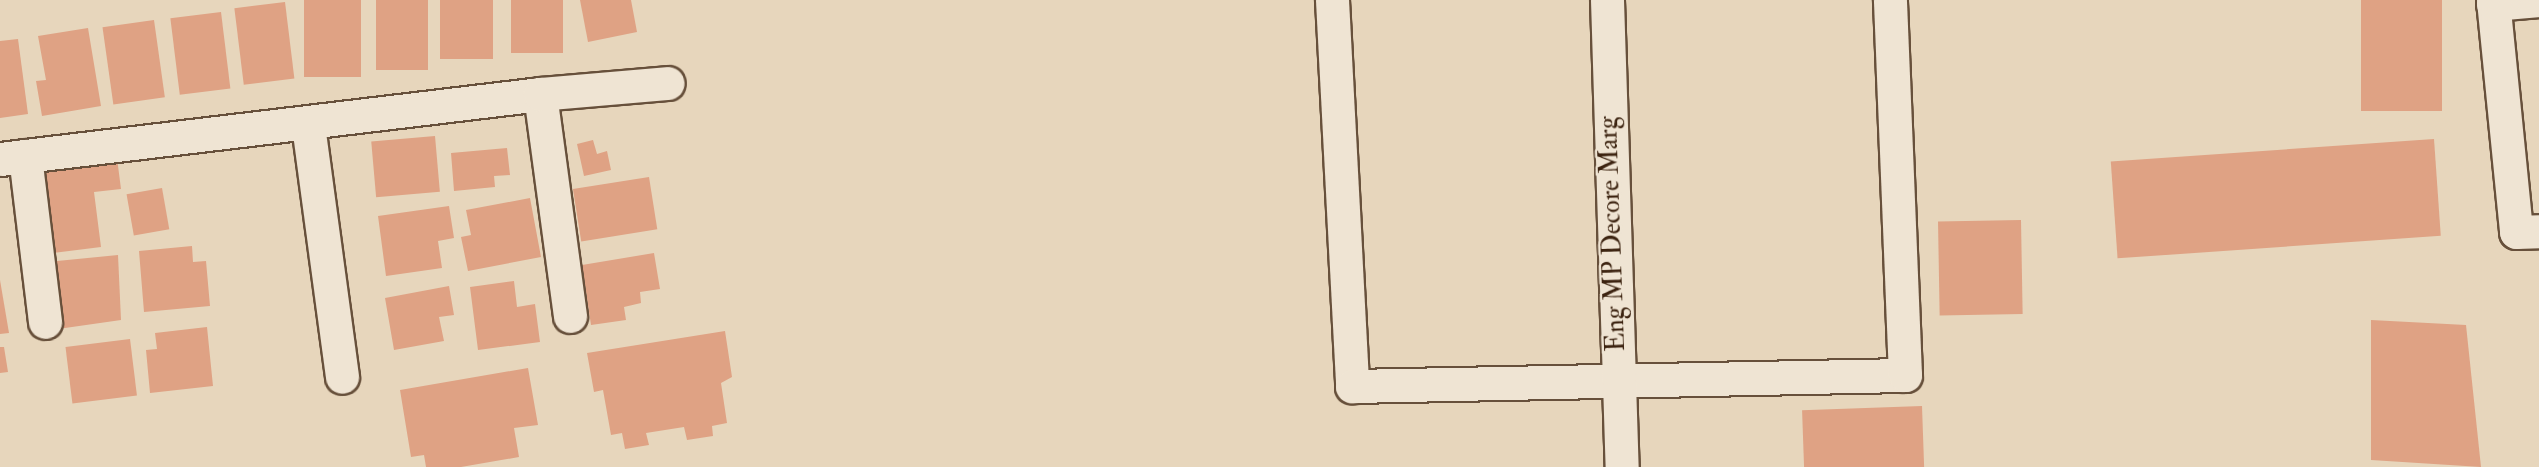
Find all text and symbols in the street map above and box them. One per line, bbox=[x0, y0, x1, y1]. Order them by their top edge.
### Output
street label: Eng MP Decore Marg bbox=[1593, 116, 1633, 352]

